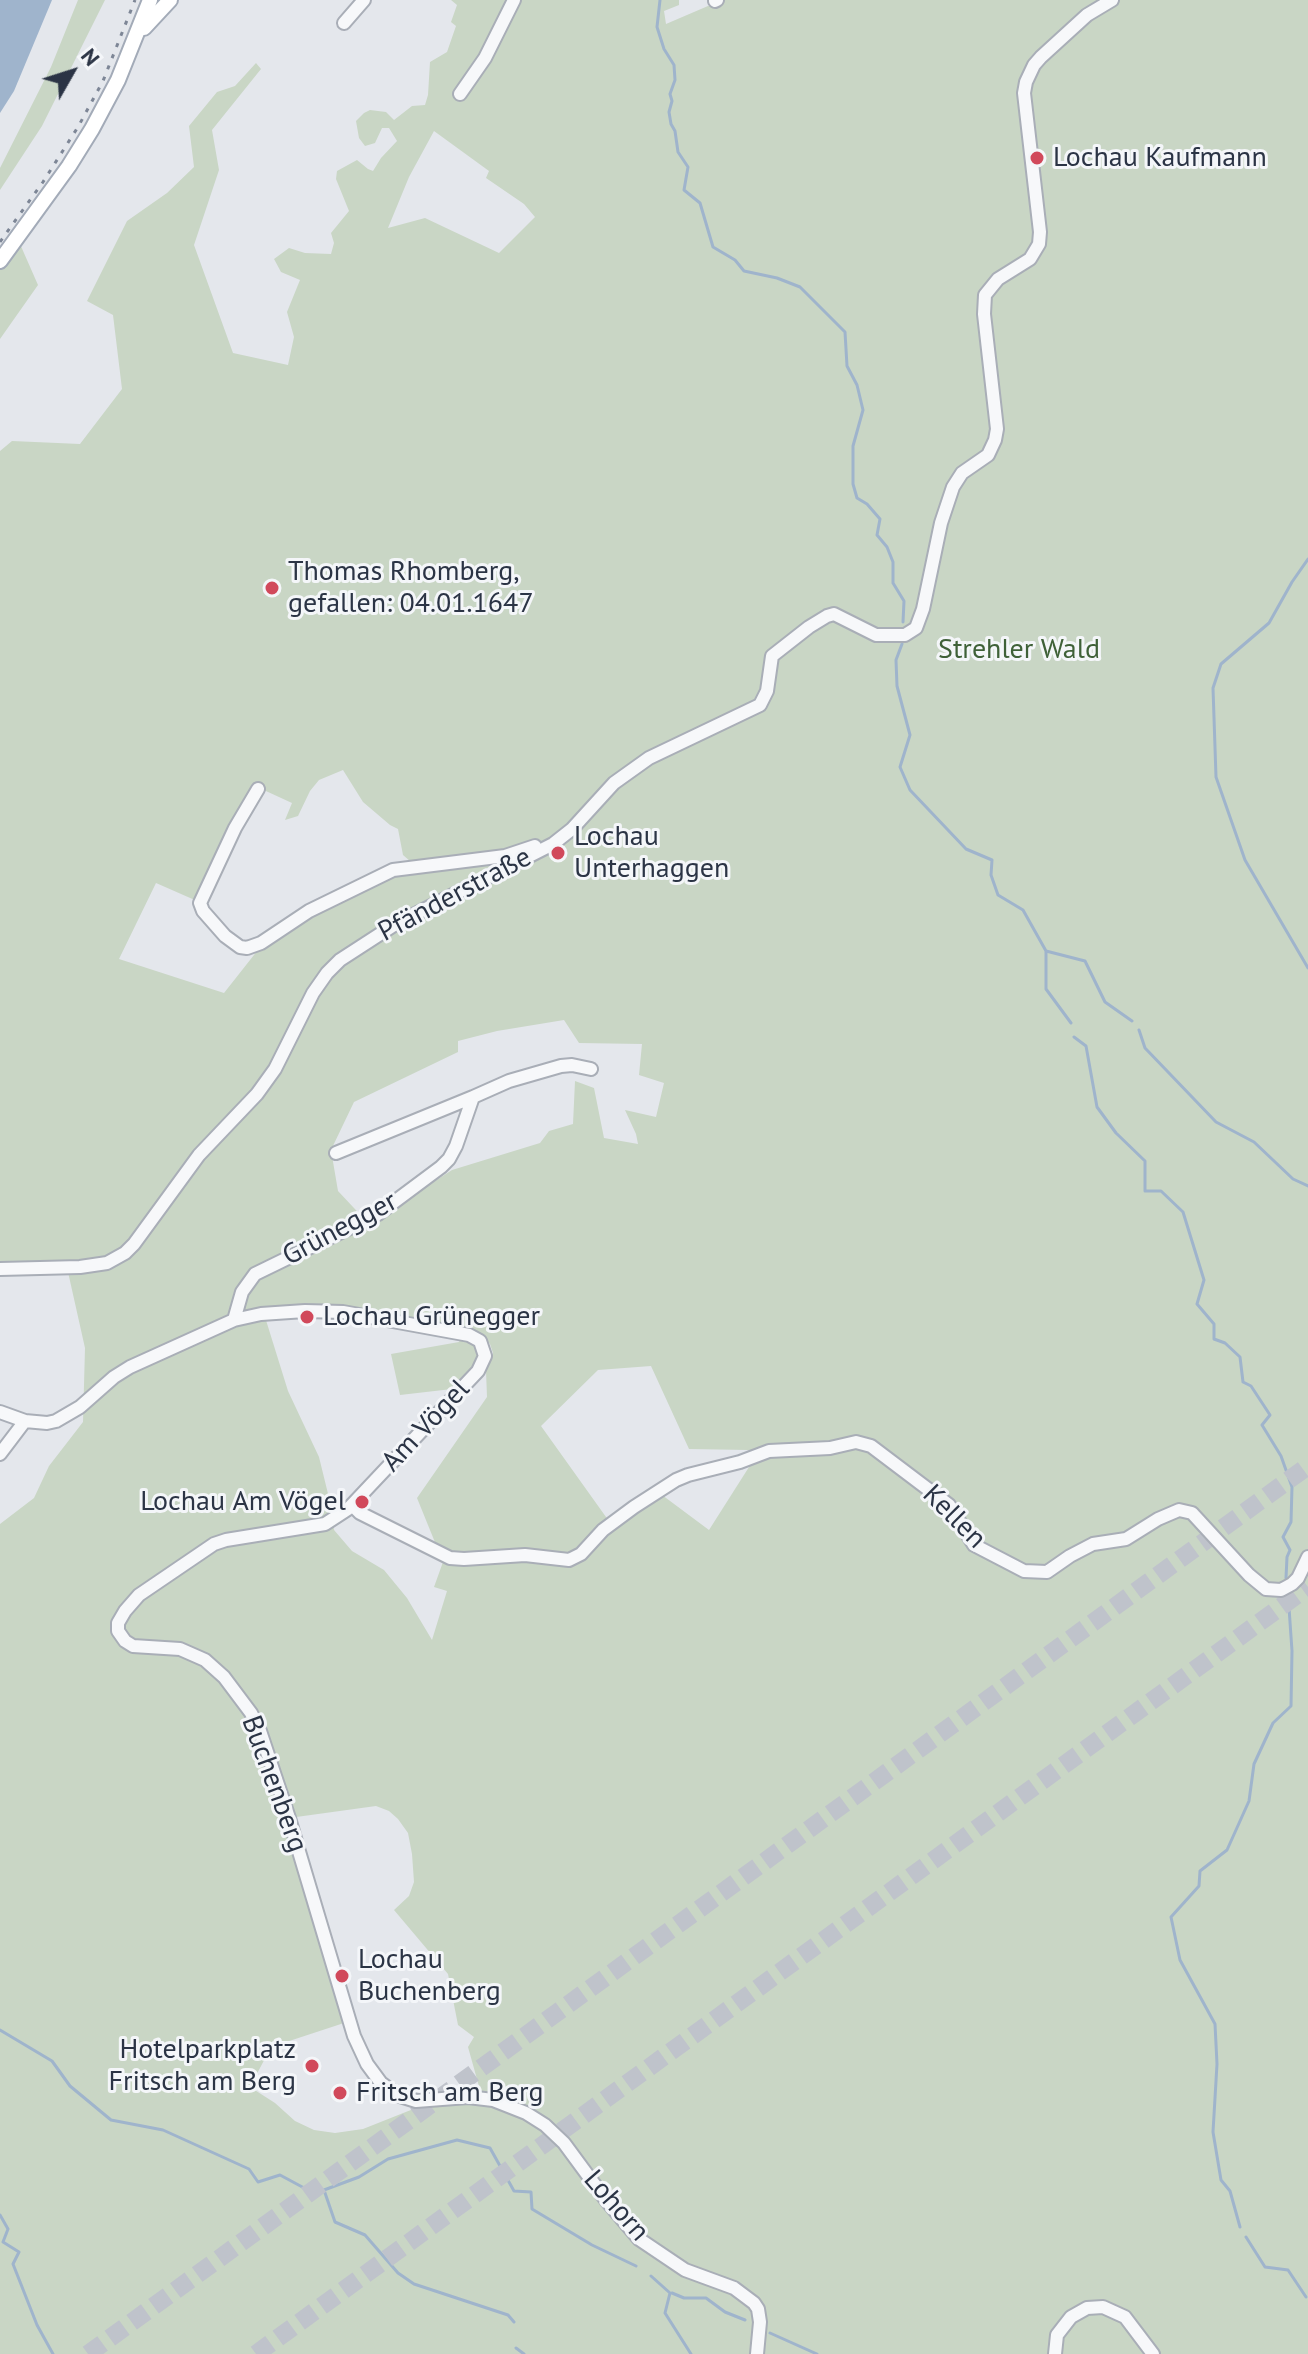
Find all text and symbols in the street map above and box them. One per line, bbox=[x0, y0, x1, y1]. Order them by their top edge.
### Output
north arrow bbox=[32, 32, 112, 112]
text: N bbox=[75, 42, 106, 71]
place label: Lochau Kaufmann bbox=[1053, 141, 1267, 175]
marker: Lochau Kaufmann bbox=[1028, 149, 1046, 167]
place label: Thomas Rhomberg, gefallen: 04.01.1647 bbox=[288, 555, 534, 621]
marker: Thomas Rhomberg, gefallen: 04.01.1647 bbox=[263, 579, 281, 597]
park label: Strehler Wald bbox=[938, 633, 1100, 667]
place label: Lochau Unterhaggen bbox=[574, 820, 729, 886]
street label: Pfänderstraße bbox=[373, 841, 537, 949]
marker: Lochau Unterhaggen bbox=[549, 844, 567, 862]
street label: Grünegger bbox=[277, 1185, 403, 1273]
place label: Lochau Grünegger bbox=[323, 1300, 540, 1334]
marker: Lochau Grünegger bbox=[298, 1308, 316, 1326]
street label: Am Vögel bbox=[375, 1373, 477, 1479]
street label: Kellen bbox=[915, 1478, 993, 1556]
place label: Lochau Am Vögel bbox=[140, 1485, 346, 1519]
marker: Lochau Am Vögel bbox=[353, 1493, 371, 1511]
street label: Buchenberg bbox=[234, 1711, 314, 1857]
place label: Lochau Buchenberg bbox=[358, 1943, 501, 2009]
marker: Lochau Buchenberg bbox=[333, 1967, 351, 1985]
place label: Hotelparkplatz Fritsch am Berg bbox=[109, 2033, 296, 2099]
marker: Hotelparkplatz Fritsch am Berg bbox=[303, 2057, 321, 2075]
place label: Fritsch am Berg bbox=[356, 2076, 543, 2110]
marker: Fritsch am Berg bbox=[331, 2084, 349, 2102]
street label: Lohorn bbox=[576, 2164, 656, 2248]

